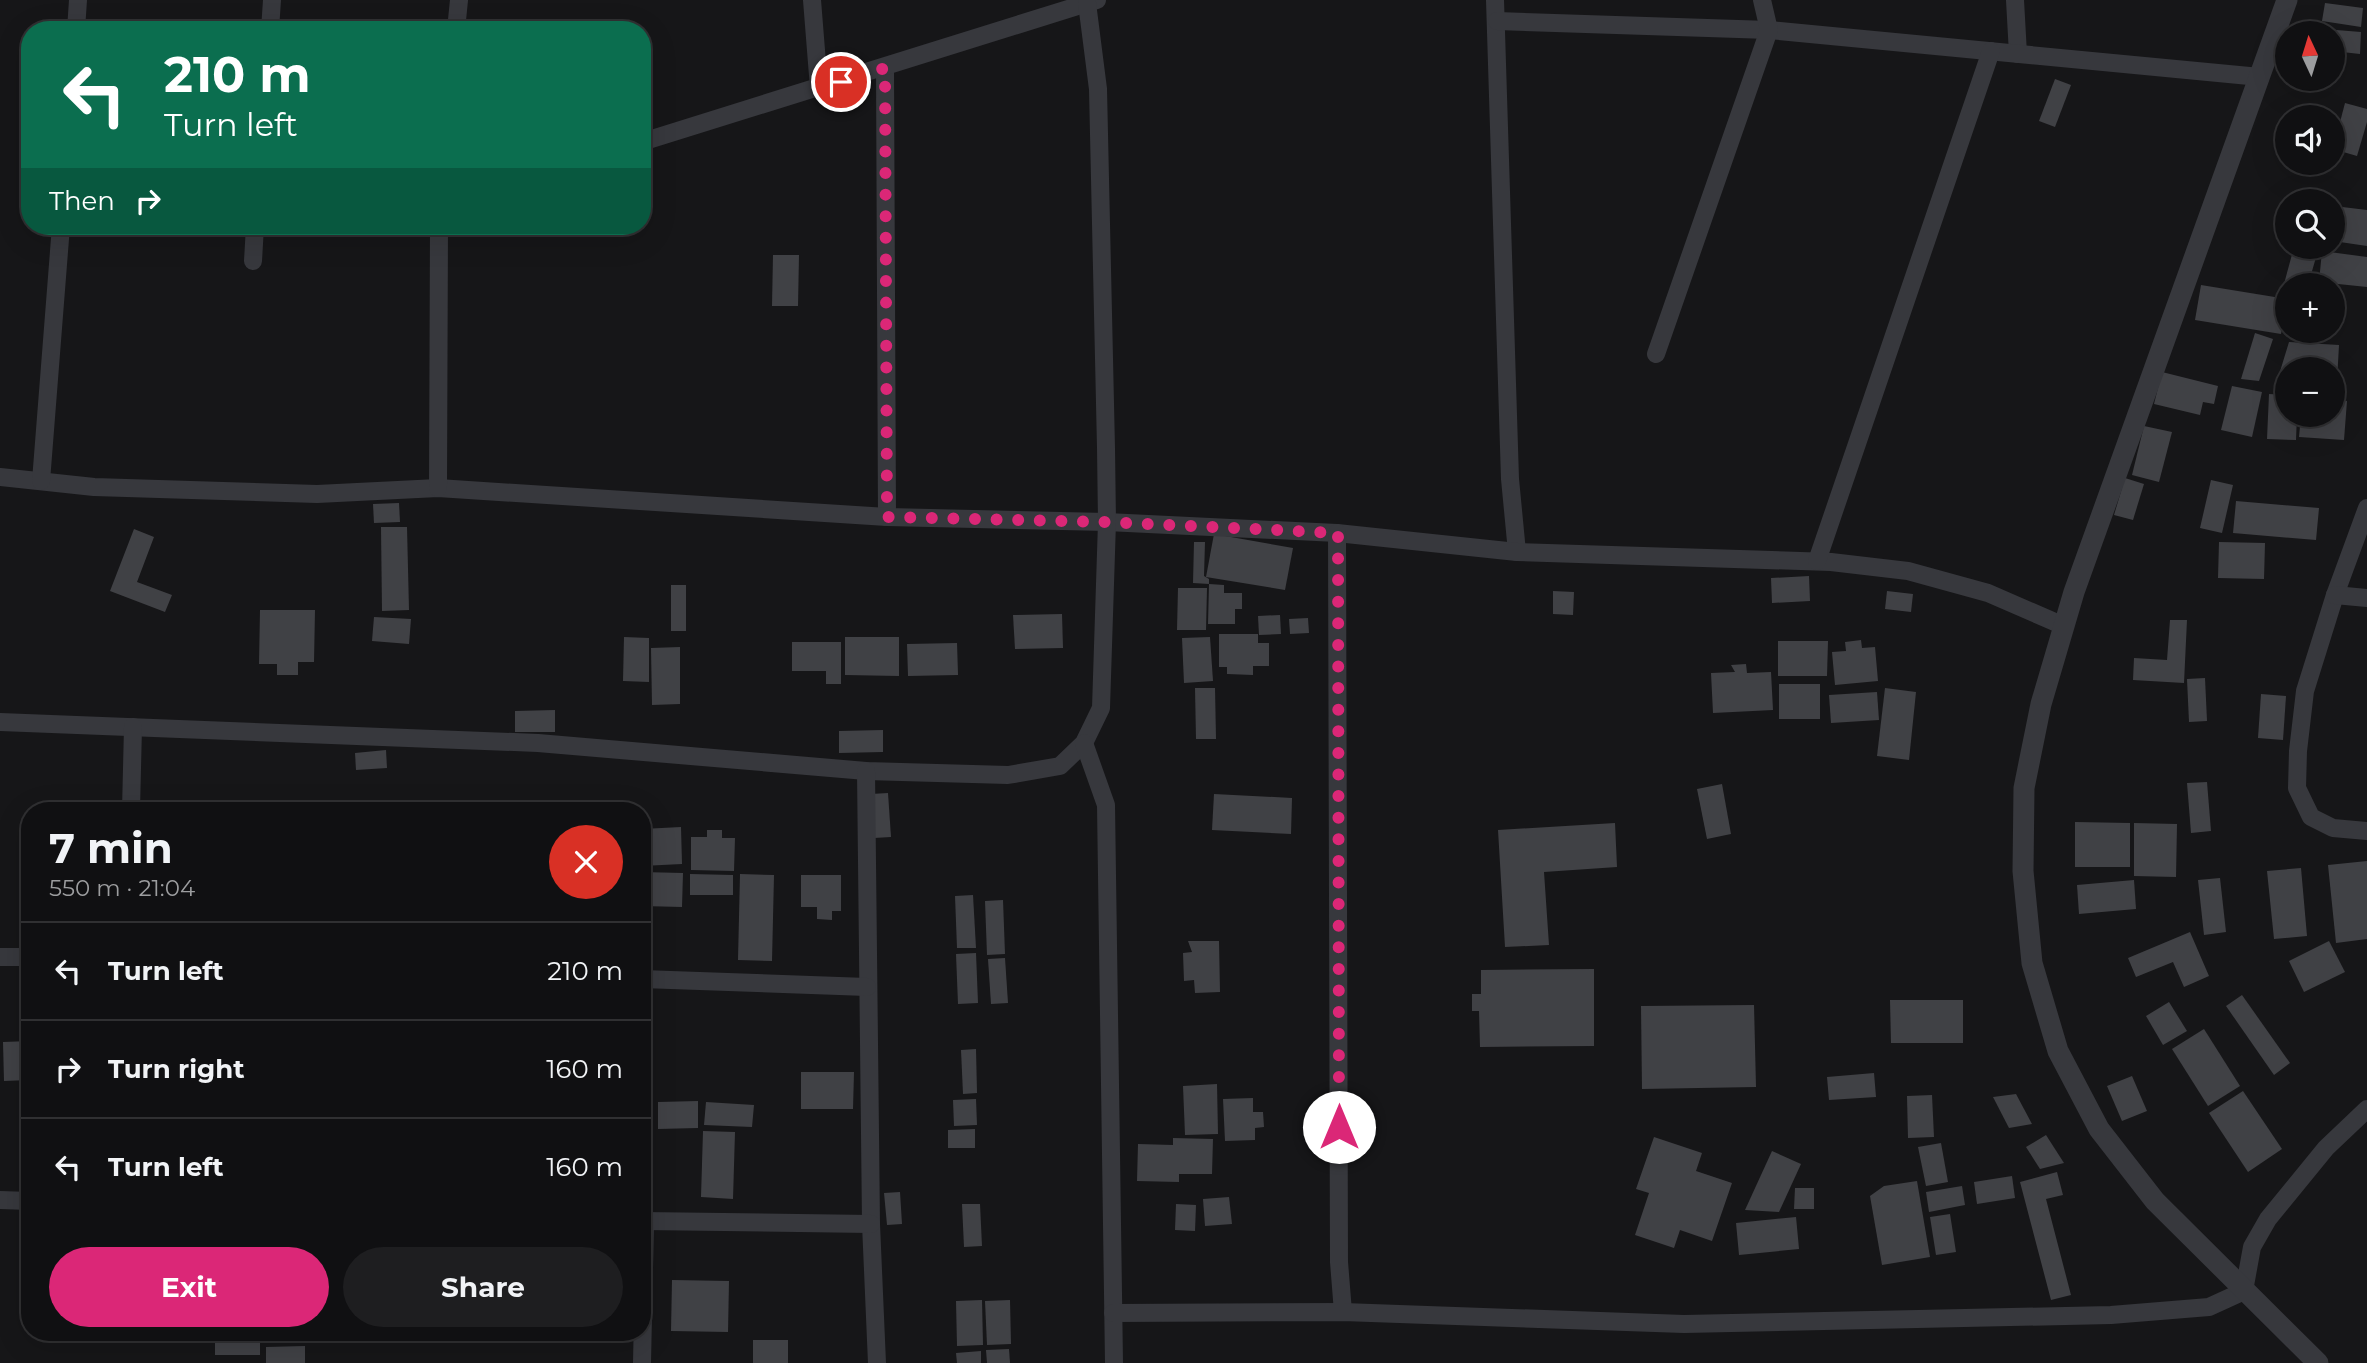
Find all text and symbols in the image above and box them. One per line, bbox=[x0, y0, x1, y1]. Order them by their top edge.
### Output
north arrow bbox=[2275, 21, 2345, 91]
map controls bbox=[2275, 21, 2345, 427]
text: 210 m bbox=[164, 45, 311, 104]
icon: left bbox=[49, 49, 140, 140]
pin bbox=[811, 52, 871, 112]
icon: arrive bbox=[822, 63, 860, 101]
text: Turn left bbox=[164, 105, 298, 144]
button: sound bbox=[2275, 105, 2345, 175]
icon: right bbox=[129, 182, 167, 220]
text: Then bbox=[49, 185, 115, 217]
button: search bbox=[2275, 189, 2345, 259]
button: + bbox=[2275, 273, 2345, 343]
button: − bbox=[2275, 357, 2345, 427]
text: 7 min bbox=[49, 822, 173, 874]
button: close bbox=[549, 825, 623, 899]
text: 550 m · 21:04 bbox=[49, 874, 195, 902]
icon: left bbox=[49, 952, 87, 990]
text: Turn left bbox=[108, 955, 224, 987]
text: 210 m bbox=[547, 955, 623, 987]
icon: right bbox=[49, 1050, 87, 1088]
text: Turn right bbox=[108, 1053, 244, 1085]
text: 160 m bbox=[546, 1053, 623, 1085]
position arrow bbox=[1302, 1090, 1376, 1164]
icon: left bbox=[49, 1148, 87, 1186]
text: Turn left bbox=[108, 1151, 224, 1183]
text: 160 m bbox=[546, 1151, 623, 1183]
button: Exit bbox=[49, 1247, 329, 1327]
button: Share bbox=[343, 1247, 623, 1327]

